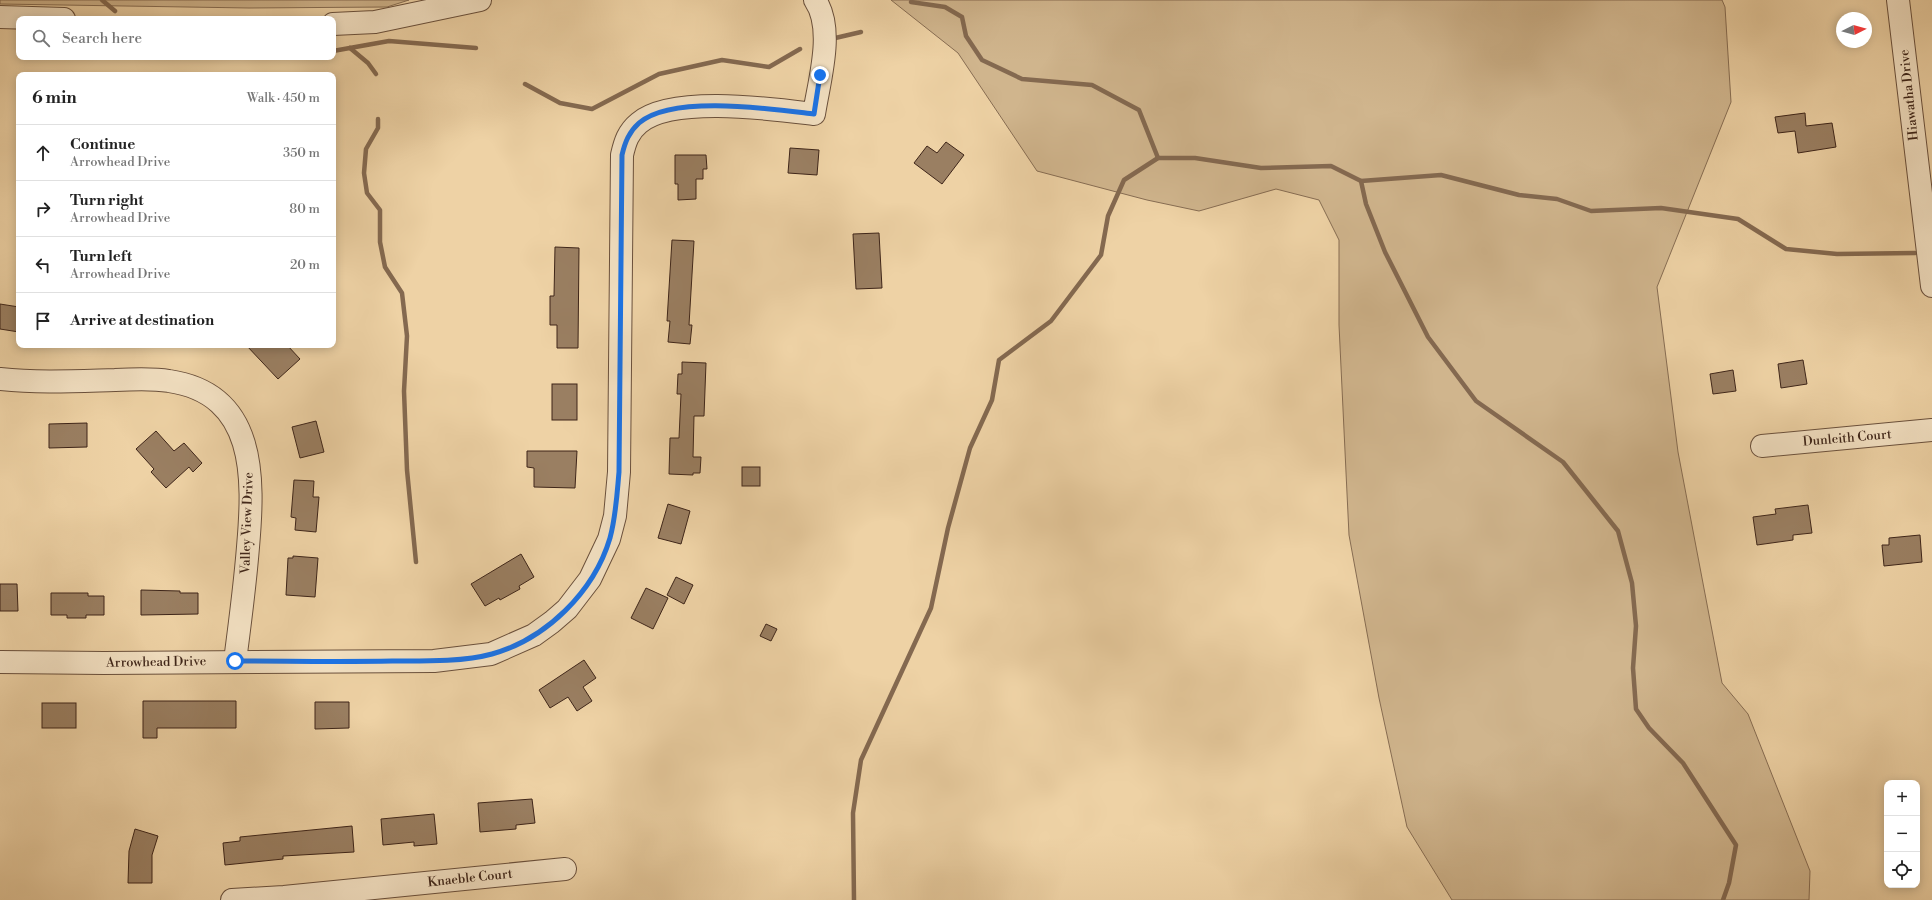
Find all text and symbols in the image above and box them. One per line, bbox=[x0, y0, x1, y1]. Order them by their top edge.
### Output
north arrow bbox=[1836, 12, 1872, 48]
search box bbox=[16, 16, 336, 60]
icon: search bbox=[30, 27, 52, 49]
text: Search here bbox=[62, 29, 142, 48]
street label: Hiawatha Drive bbox=[1896, 48, 1922, 141]
route end bbox=[811, 66, 829, 84]
text: 6 min bbox=[32, 87, 77, 109]
text: Walk · 450 m bbox=[247, 90, 320, 106]
text: Continue bbox=[70, 135, 135, 154]
icon: ahead bbox=[32, 142, 54, 164]
text: 350 m bbox=[283, 145, 320, 161]
text: Arrowhead Drive bbox=[70, 154, 170, 170]
text: Turn right bbox=[70, 191, 144, 210]
icon: right bbox=[32, 198, 54, 220]
text: 80 m bbox=[289, 201, 320, 217]
text: Arrowhead Drive bbox=[70, 210, 170, 226]
text: Turn left bbox=[70, 247, 132, 266]
icon: left bbox=[32, 254, 54, 276]
text: 20 m bbox=[290, 257, 320, 273]
text: Arrowhead Drive bbox=[70, 266, 170, 282]
icon: arrive bbox=[32, 310, 54, 332]
text: Arrive at destination bbox=[70, 311, 214, 330]
street label: Dunleith Court bbox=[1802, 426, 1893, 450]
street label: Valley View Drive bbox=[237, 471, 257, 575]
route start bbox=[226, 652, 244, 670]
street label: Arrowhead Drive bbox=[105, 653, 207, 671]
map controls bbox=[1884, 780, 1920, 888]
button: + bbox=[1884, 780, 1920, 816]
button: − bbox=[1884, 816, 1920, 852]
button: locate bbox=[1884, 852, 1920, 888]
street label: Knaeble Court bbox=[427, 866, 514, 890]

